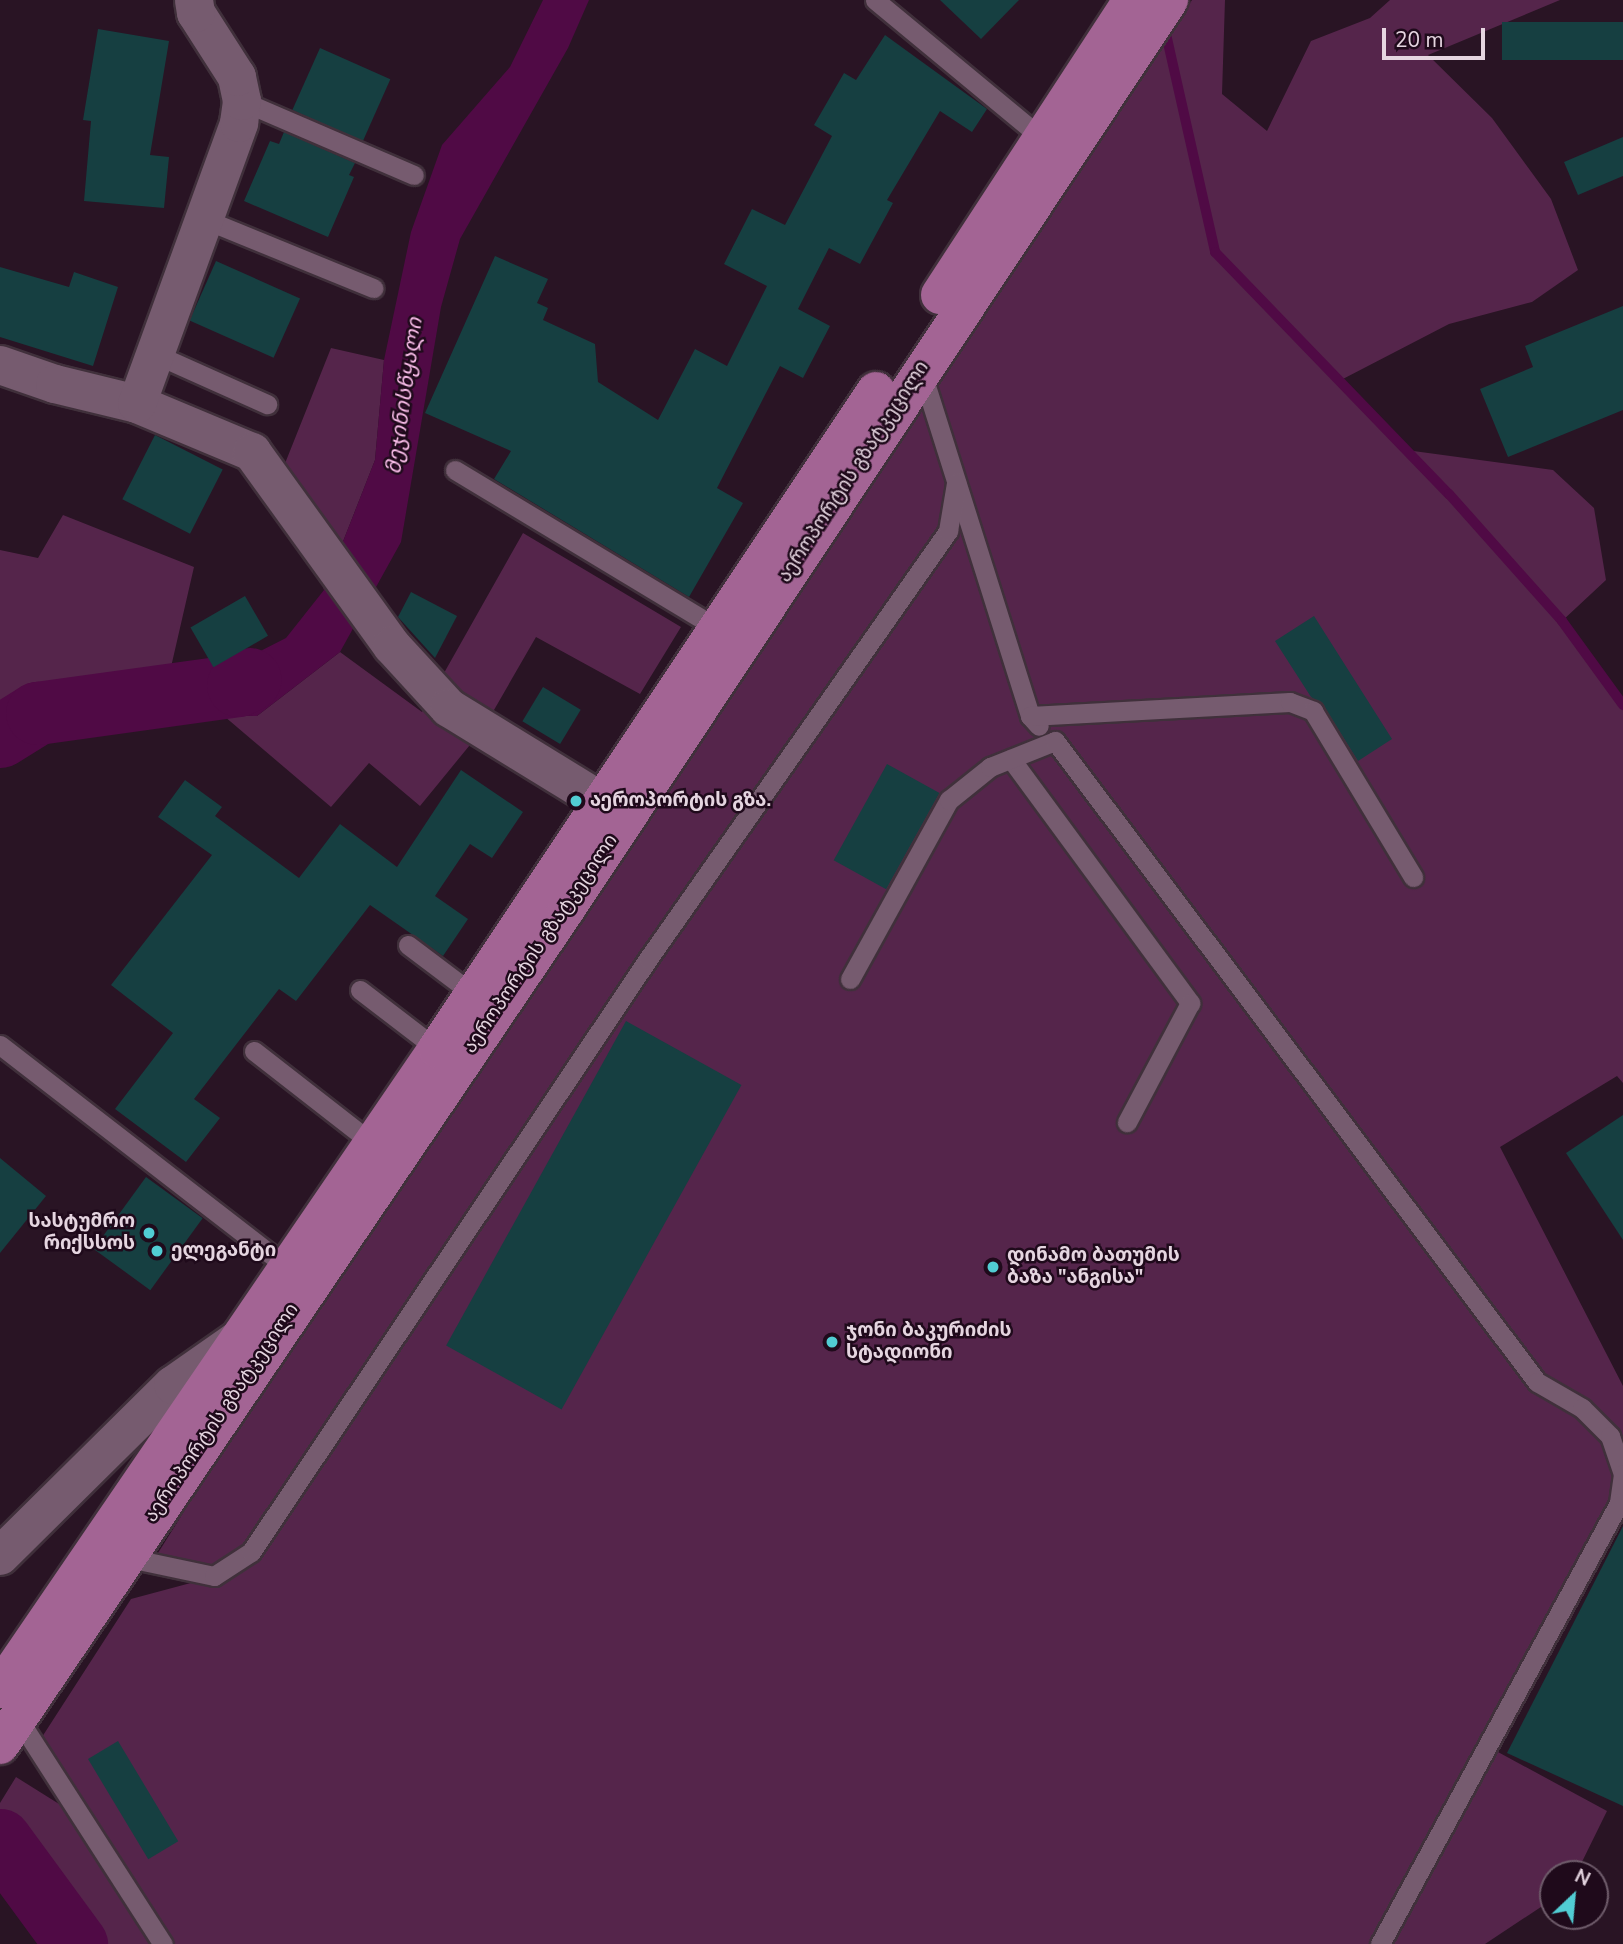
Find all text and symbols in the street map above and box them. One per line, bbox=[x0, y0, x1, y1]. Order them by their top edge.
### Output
scale bar bbox=[1385, 14, 1488, 58]
text: 20 m bbox=[1395, 26, 1444, 54]
water label: მეჯინისწყალი bbox=[381, 316, 427, 476]
street label: აეროპორტის გზატკეცილი bbox=[774, 357, 934, 587]
place label: აეროპორტის გზა. bbox=[590, 790, 771, 812]
marker: აეროპორტის გზა. bbox=[568, 793, 584, 809]
street label: აეროპორტის გზატკეცილი bbox=[459, 830, 623, 1058]
place label: სასტუმრო რიქსსოს bbox=[28, 1211, 135, 1255]
marker: სასტუმრო რიქსსოს bbox=[141, 1225, 157, 1241]
place label: ელეგანტი bbox=[171, 1240, 276, 1262]
marker: ელეგანტი bbox=[149, 1243, 165, 1259]
place label: დინამო ბათუმის ბაზა "ანგისა" bbox=[1007, 1245, 1180, 1289]
marker: დინამო ბათუმის ბაზა "ანგისა" bbox=[985, 1259, 1001, 1275]
street label: აეროპორტის გზატკეცილი bbox=[140, 1299, 304, 1527]
place label: ჯონი ბაკურიძის სტადიონი bbox=[846, 1320, 1011, 1364]
marker: ჯონი ბაკურიძის სტადიონი bbox=[824, 1334, 840, 1350]
north arrow bbox=[1539, 1860, 1609, 1930]
text: N bbox=[1570, 1863, 1594, 1893]

